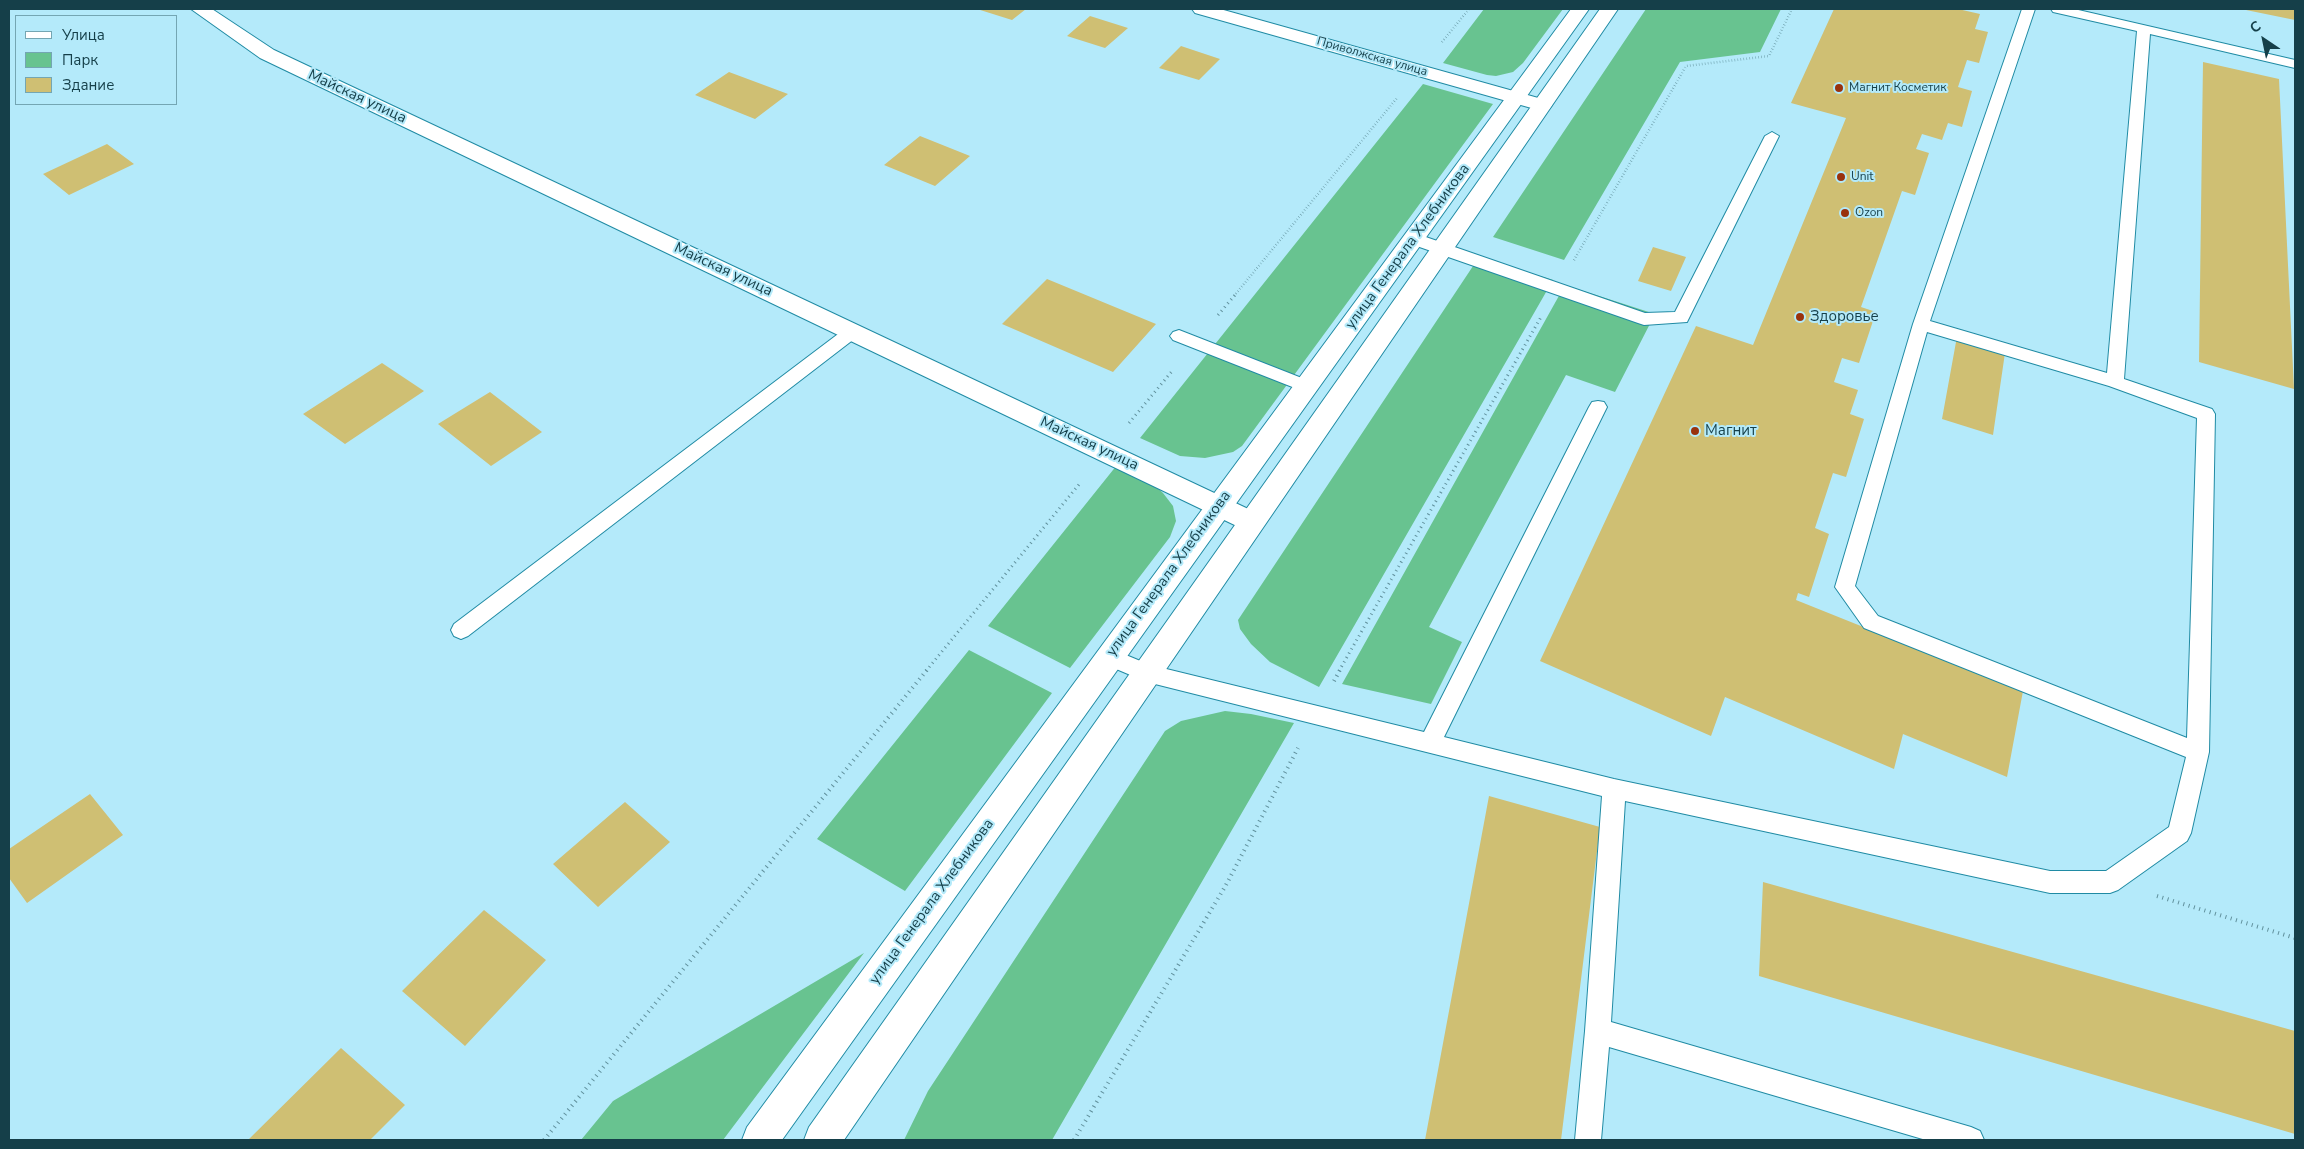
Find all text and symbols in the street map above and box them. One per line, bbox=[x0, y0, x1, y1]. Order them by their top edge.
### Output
legend bbox=[15, 15, 178, 105]
north arrow bbox=[2239, 15, 2289, 65]
text: С bbox=[2246, 17, 2265, 38]
text: Улица bbox=[62, 25, 105, 45]
street label: Приволжская улица bbox=[1315, 34, 1429, 80]
text: Парк bbox=[62, 50, 98, 70]
street label: Майская улица bbox=[305, 66, 409, 128]
text: Здание bbox=[62, 75, 114, 95]
place label: Магнит Косметик bbox=[1849, 81, 1947, 95]
marker: Магнит Косметик bbox=[1833, 82, 1845, 94]
street label: улица Генерала Хлебникова bbox=[1342, 161, 1474, 333]
place label: Unit bbox=[1851, 170, 1874, 184]
marker: Unit bbox=[1835, 171, 1847, 183]
place label: Ozon bbox=[1855, 206, 1883, 220]
marker: Ozon bbox=[1839, 207, 1851, 219]
street label: Майская улица bbox=[671, 239, 775, 301]
place label: Здоровье bbox=[1810, 308, 1879, 326]
marker: Здоровье bbox=[1794, 311, 1806, 323]
street label: Майская улица bbox=[1037, 413, 1141, 475]
place label: Магнит bbox=[1705, 422, 1757, 440]
marker: Магнит bbox=[1689, 425, 1701, 437]
street label: улица Генерала Хлебникова bbox=[1103, 488, 1235, 660]
street label: улица Генерала Хлебникова bbox=[866, 816, 998, 988]

